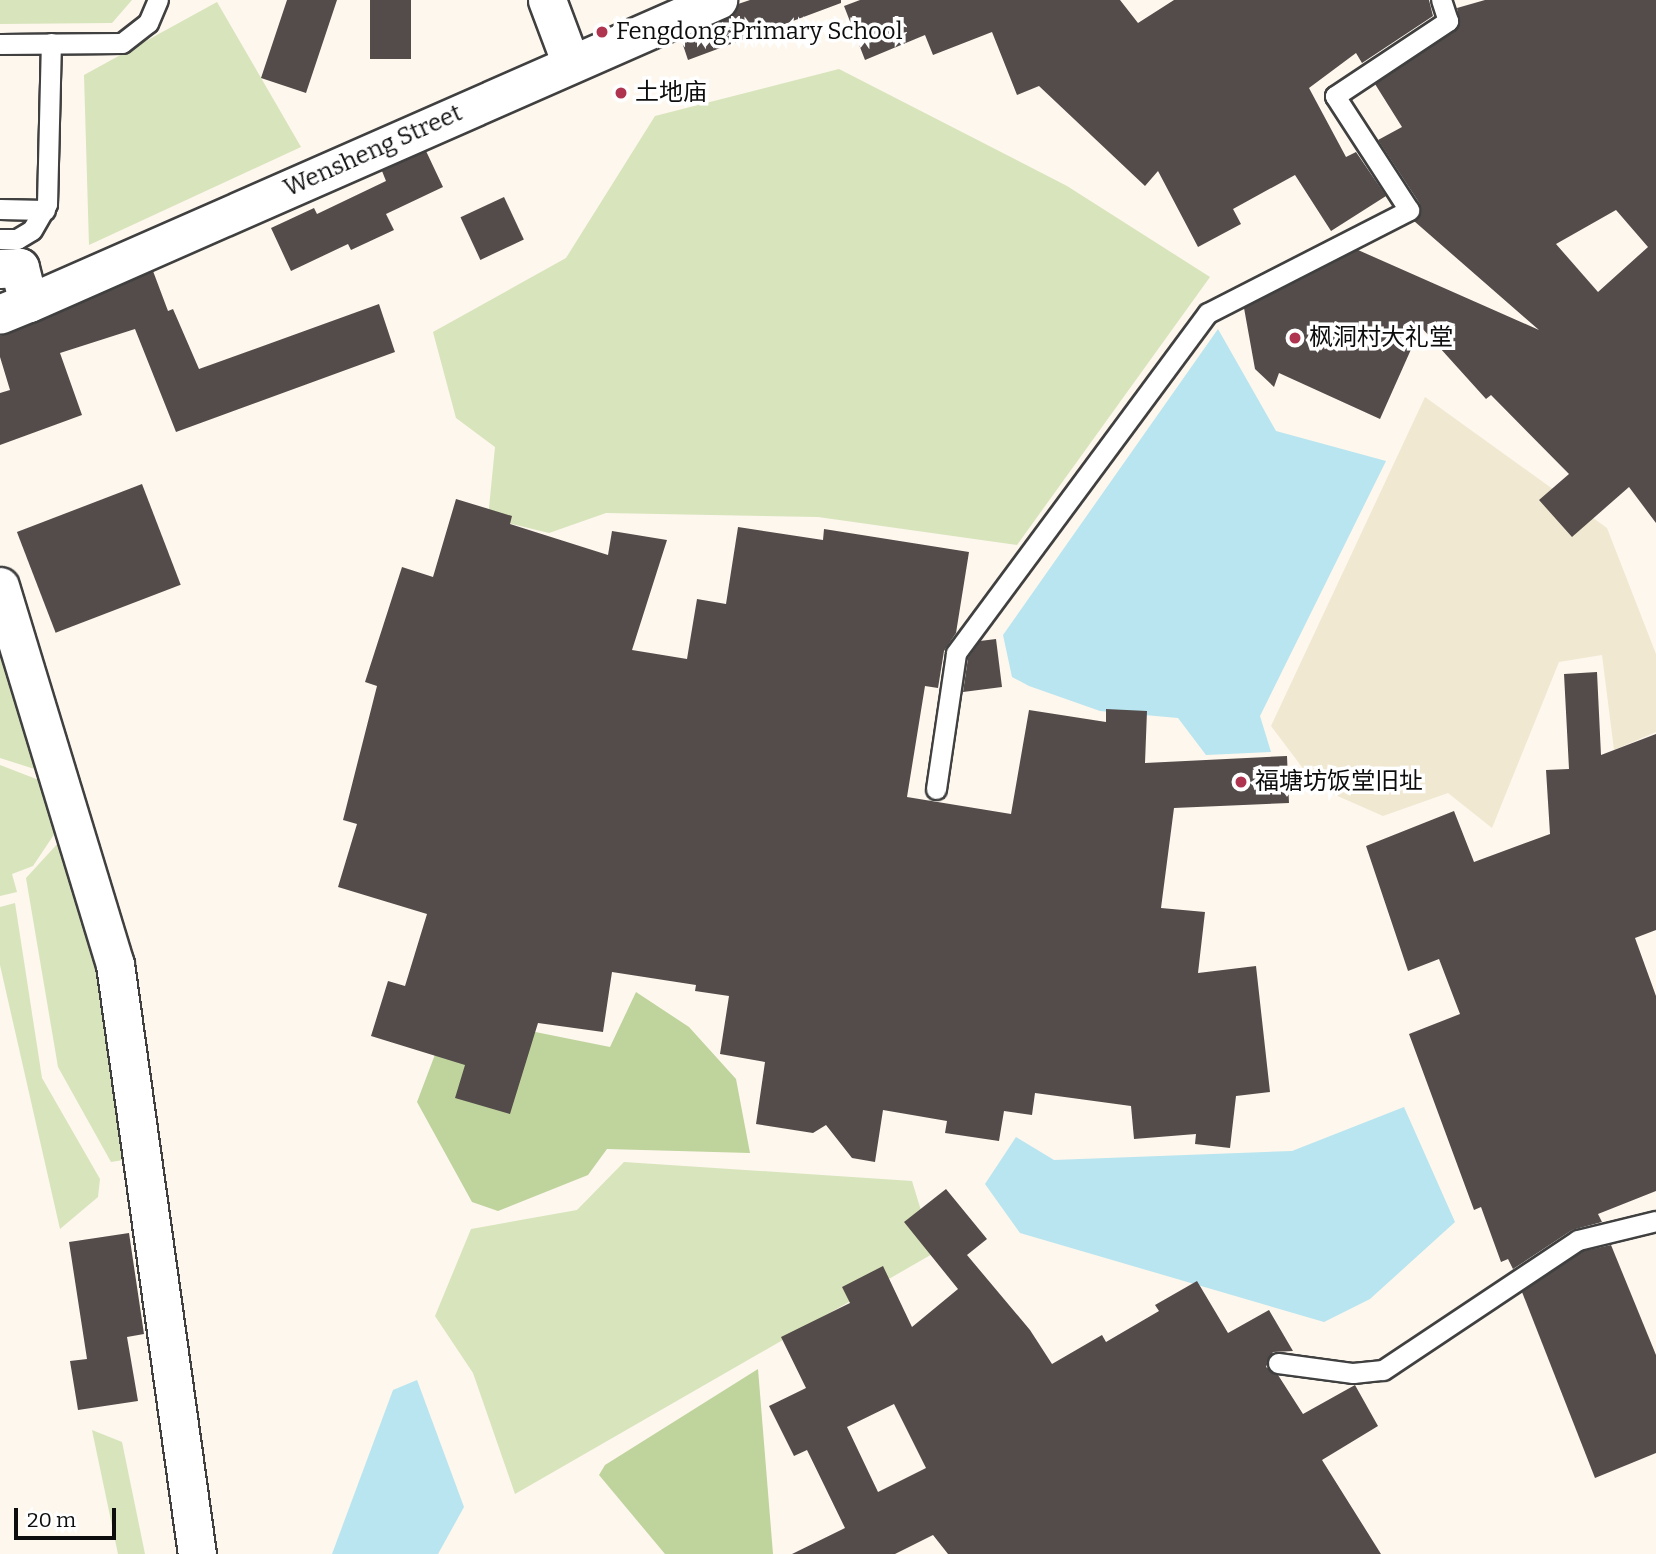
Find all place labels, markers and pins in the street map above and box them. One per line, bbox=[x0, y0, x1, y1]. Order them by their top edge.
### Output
place label: Fengdong Primary School bbox=[616, 18, 903, 46]
marker: Fengdong Primary School bbox=[594, 24, 610, 40]
place label: 土地庙 bbox=[635, 79, 707, 107]
marker: 土地庙 bbox=[613, 85, 629, 101]
place label: 枫洞村大礼堂 bbox=[1309, 324, 1453, 352]
marker: 枫洞村大礼堂 bbox=[1287, 330, 1303, 346]
place label: 福塘坊饭堂旧址 bbox=[1255, 768, 1423, 796]
marker: 福塘坊饭堂旧址 bbox=[1233, 774, 1249, 790]

